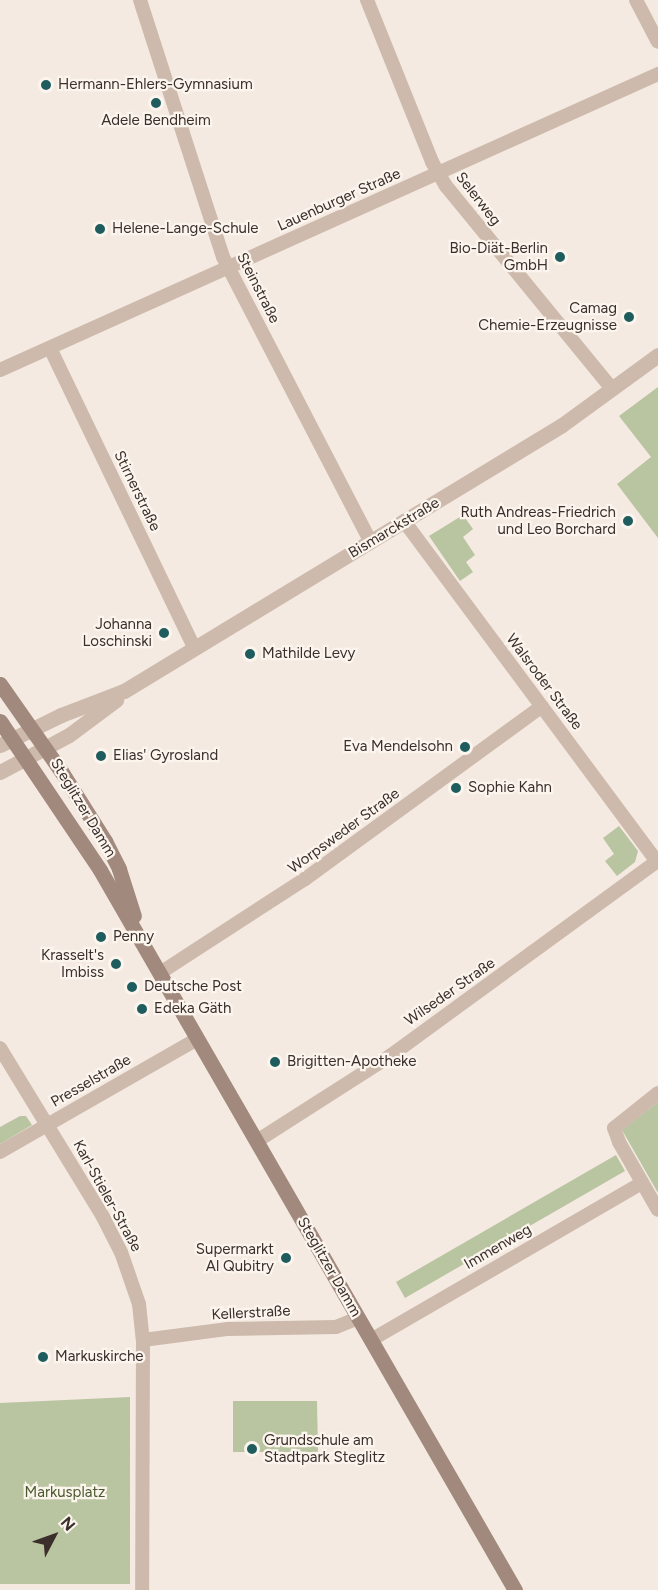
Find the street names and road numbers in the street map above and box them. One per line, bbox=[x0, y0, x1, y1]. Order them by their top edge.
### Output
street label: Lauenburger Straße bbox=[275, 165, 403, 235]
street label: Selerweg bbox=[452, 169, 504, 229]
street label: Steinstraße bbox=[233, 250, 283, 326]
street label: Stirnerstraße bbox=[110, 448, 164, 534]
street label: Bismarckstraße bbox=[345, 494, 443, 562]
street label: Walsroder Straße bbox=[502, 630, 586, 734]
street label: Steglitzer Damm bbox=[46, 755, 120, 861]
street label: Worpsweder Straße bbox=[285, 785, 403, 877]
street label: Wilseder Straße bbox=[401, 954, 499, 1030]
street label: Presselstraße bbox=[48, 1051, 134, 1111]
street label: Karl-Stieler-Straße bbox=[69, 1137, 145, 1255]
street label: Steglitzer Damm bbox=[293, 1214, 365, 1320]
street label: Immenweg bbox=[461, 1221, 535, 1273]
street label: Kellerstraße bbox=[211, 1302, 291, 1324]

